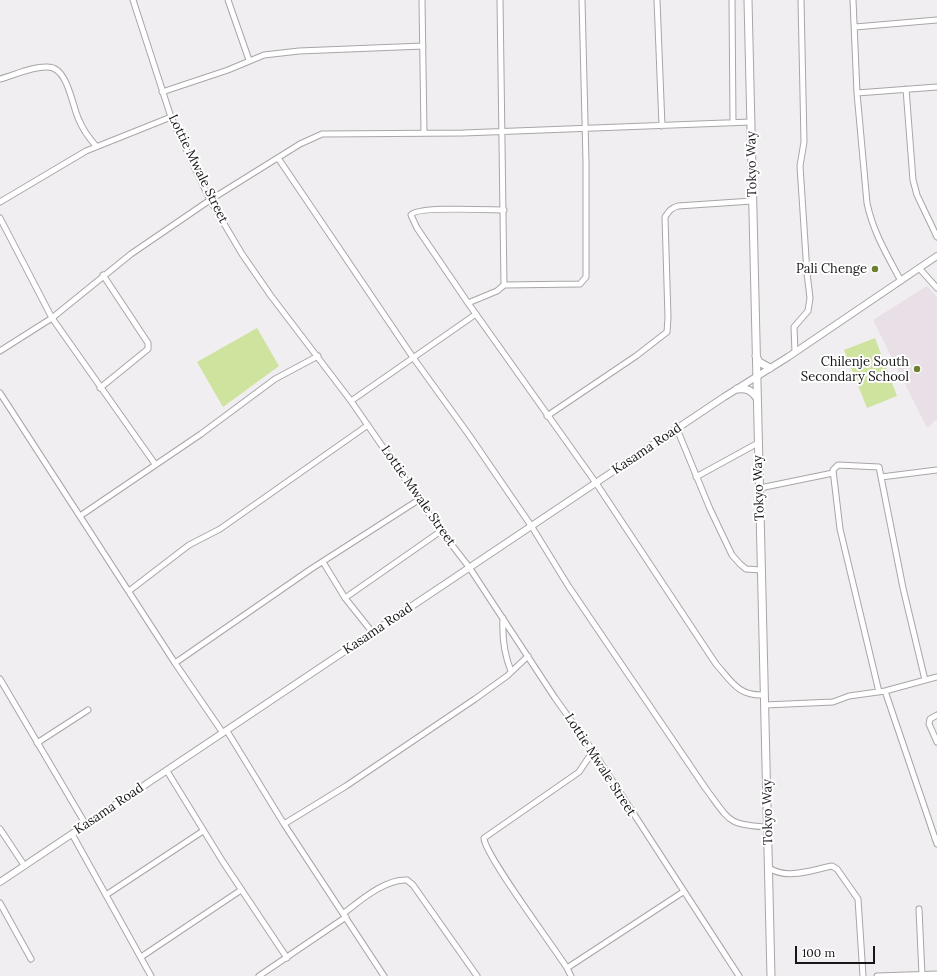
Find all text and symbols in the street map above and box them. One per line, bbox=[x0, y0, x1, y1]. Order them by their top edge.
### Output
street label: Lottie Mwale Street bbox=[165, 112, 231, 226]
street label: Tokyo Way bbox=[744, 131, 760, 197]
place label: Pali Chenge bbox=[796, 261, 867, 277]
marker: Pali Chenge bbox=[870, 264, 880, 274]
place label: Chilenje South Secondary School bbox=[801, 354, 909, 385]
marker: Chilenje South Secondary School bbox=[912, 364, 922, 374]
street label: Kasama Road bbox=[609, 420, 685, 478]
street label: Lottie Mwale Street bbox=[377, 443, 459, 549]
street label: Tokyo Way bbox=[750, 455, 768, 521]
street label: Kasama Road bbox=[340, 600, 416, 658]
street label: Lottie Mwale Street bbox=[561, 711, 639, 819]
street label: Tokyo Way bbox=[760, 779, 776, 845]
street label: Kasama Road bbox=[71, 780, 147, 838]
scale bar bbox=[797, 938, 877, 964]
text: 100 m bbox=[802, 945, 835, 960]

